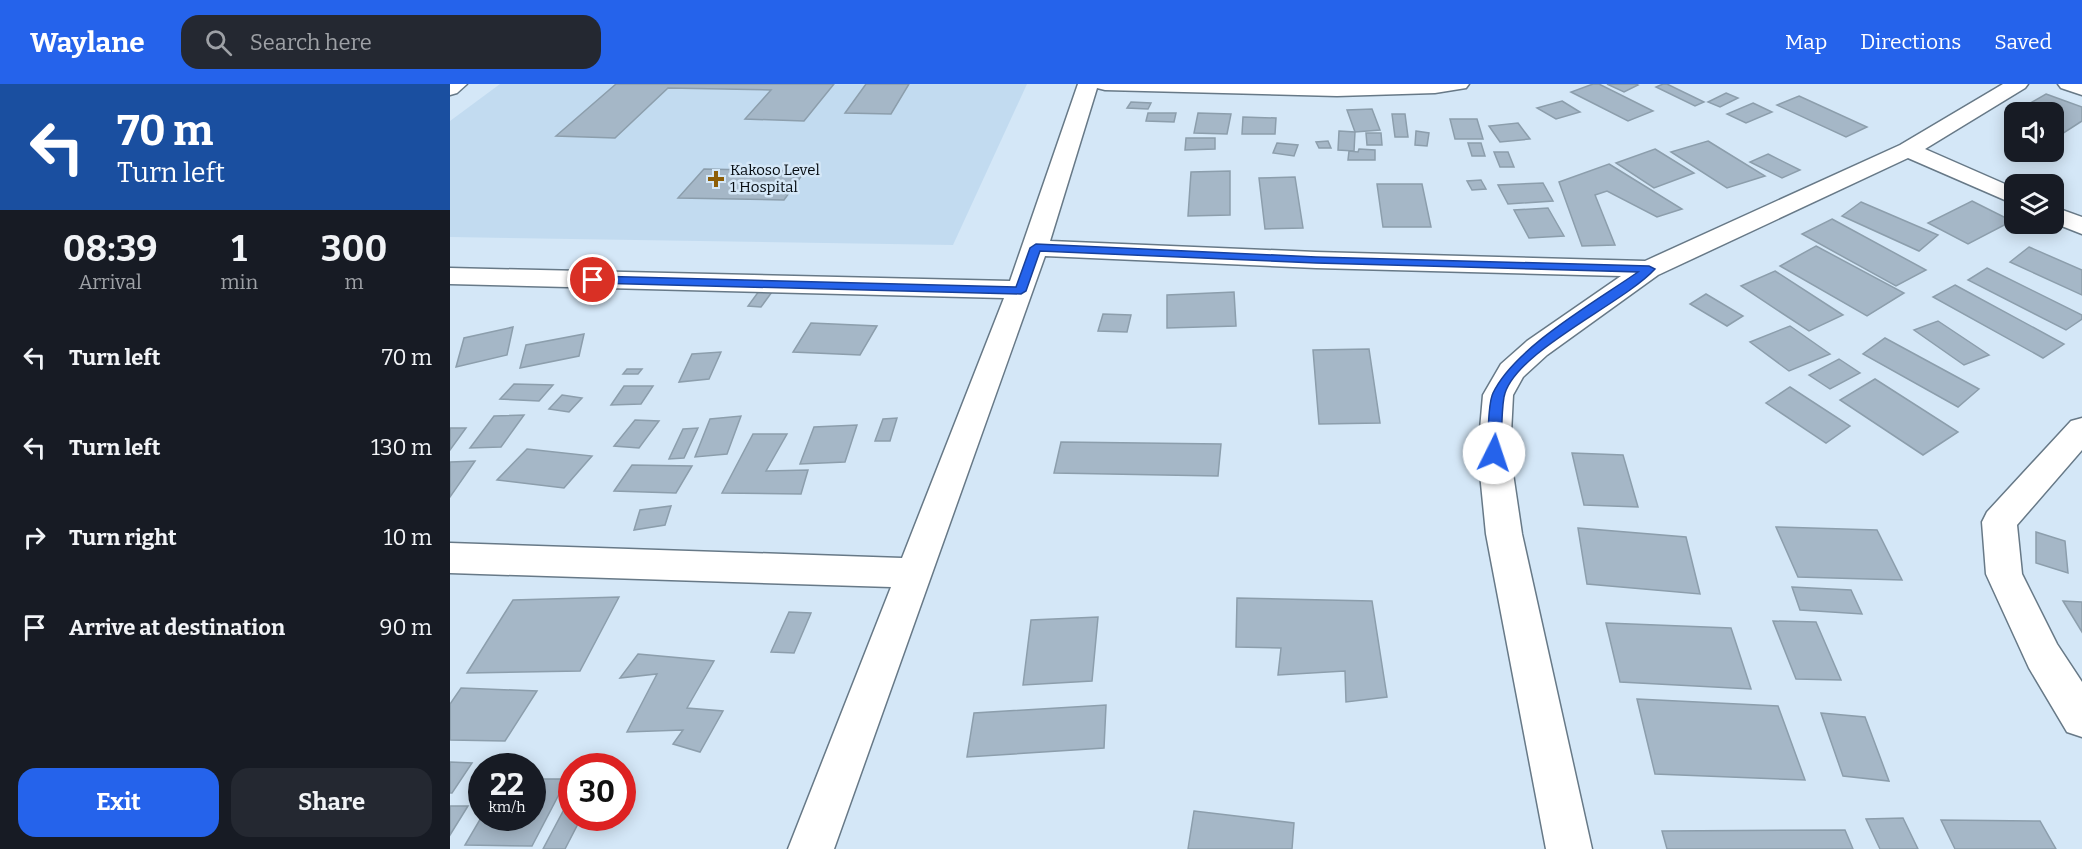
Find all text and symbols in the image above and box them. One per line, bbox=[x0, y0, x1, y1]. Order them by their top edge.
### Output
search box bbox=[181, 15, 601, 69]
text: Waylane bbox=[30, 26, 145, 59]
icon: search bbox=[202, 26, 235, 59]
text: Search here bbox=[250, 29, 372, 56]
text: Map bbox=[1785, 29, 1827, 55]
text: Directions bbox=[1860, 29, 1961, 55]
text: Saved bbox=[1994, 29, 2052, 55]
map controls bbox=[2004, 102, 2064, 234]
button: sound bbox=[2004, 102, 2064, 162]
text: 70 m bbox=[117, 106, 213, 156]
icon: left bbox=[18, 108, 96, 186]
text: Turn left bbox=[117, 157, 225, 189]
place label: Kakoso Level 1 Hospital bbox=[730, 161, 820, 196]
marker: Kakoso Level 1 Hospital bbox=[707, 170, 725, 188]
button: layers bbox=[2004, 174, 2064, 234]
text: 08:39 bbox=[63, 227, 158, 271]
text: 1 bbox=[231, 227, 247, 271]
text: 300 bbox=[321, 227, 387, 271]
pin bbox=[567, 254, 618, 305]
icon: arrive bbox=[576, 263, 609, 296]
text: Arrival bbox=[79, 270, 142, 294]
text: min bbox=[220, 270, 258, 294]
text: m bbox=[344, 270, 364, 294]
icon: left bbox=[18, 341, 51, 374]
text: Turn left bbox=[69, 344, 161, 371]
text: 70 m bbox=[382, 344, 432, 371]
position arrow bbox=[1462, 421, 1526, 485]
icon: left bbox=[18, 431, 51, 464]
text: Turn left bbox=[69, 434, 161, 461]
text: 130 m bbox=[371, 434, 432, 461]
icon: right bbox=[18, 521, 51, 554]
text: Turn right bbox=[69, 524, 177, 551]
text: 10 m bbox=[384, 524, 432, 551]
icon: arrive bbox=[18, 611, 51, 644]
text: Arrive at destination bbox=[69, 614, 285, 641]
text: 90 m bbox=[380, 614, 432, 641]
speed limit sign: 30 bbox=[558, 753, 636, 831]
text: 22 bbox=[490, 767, 524, 803]
button: Exit bbox=[18, 768, 219, 837]
button: Share bbox=[231, 768, 432, 837]
text: km/h bbox=[488, 798, 526, 816]

